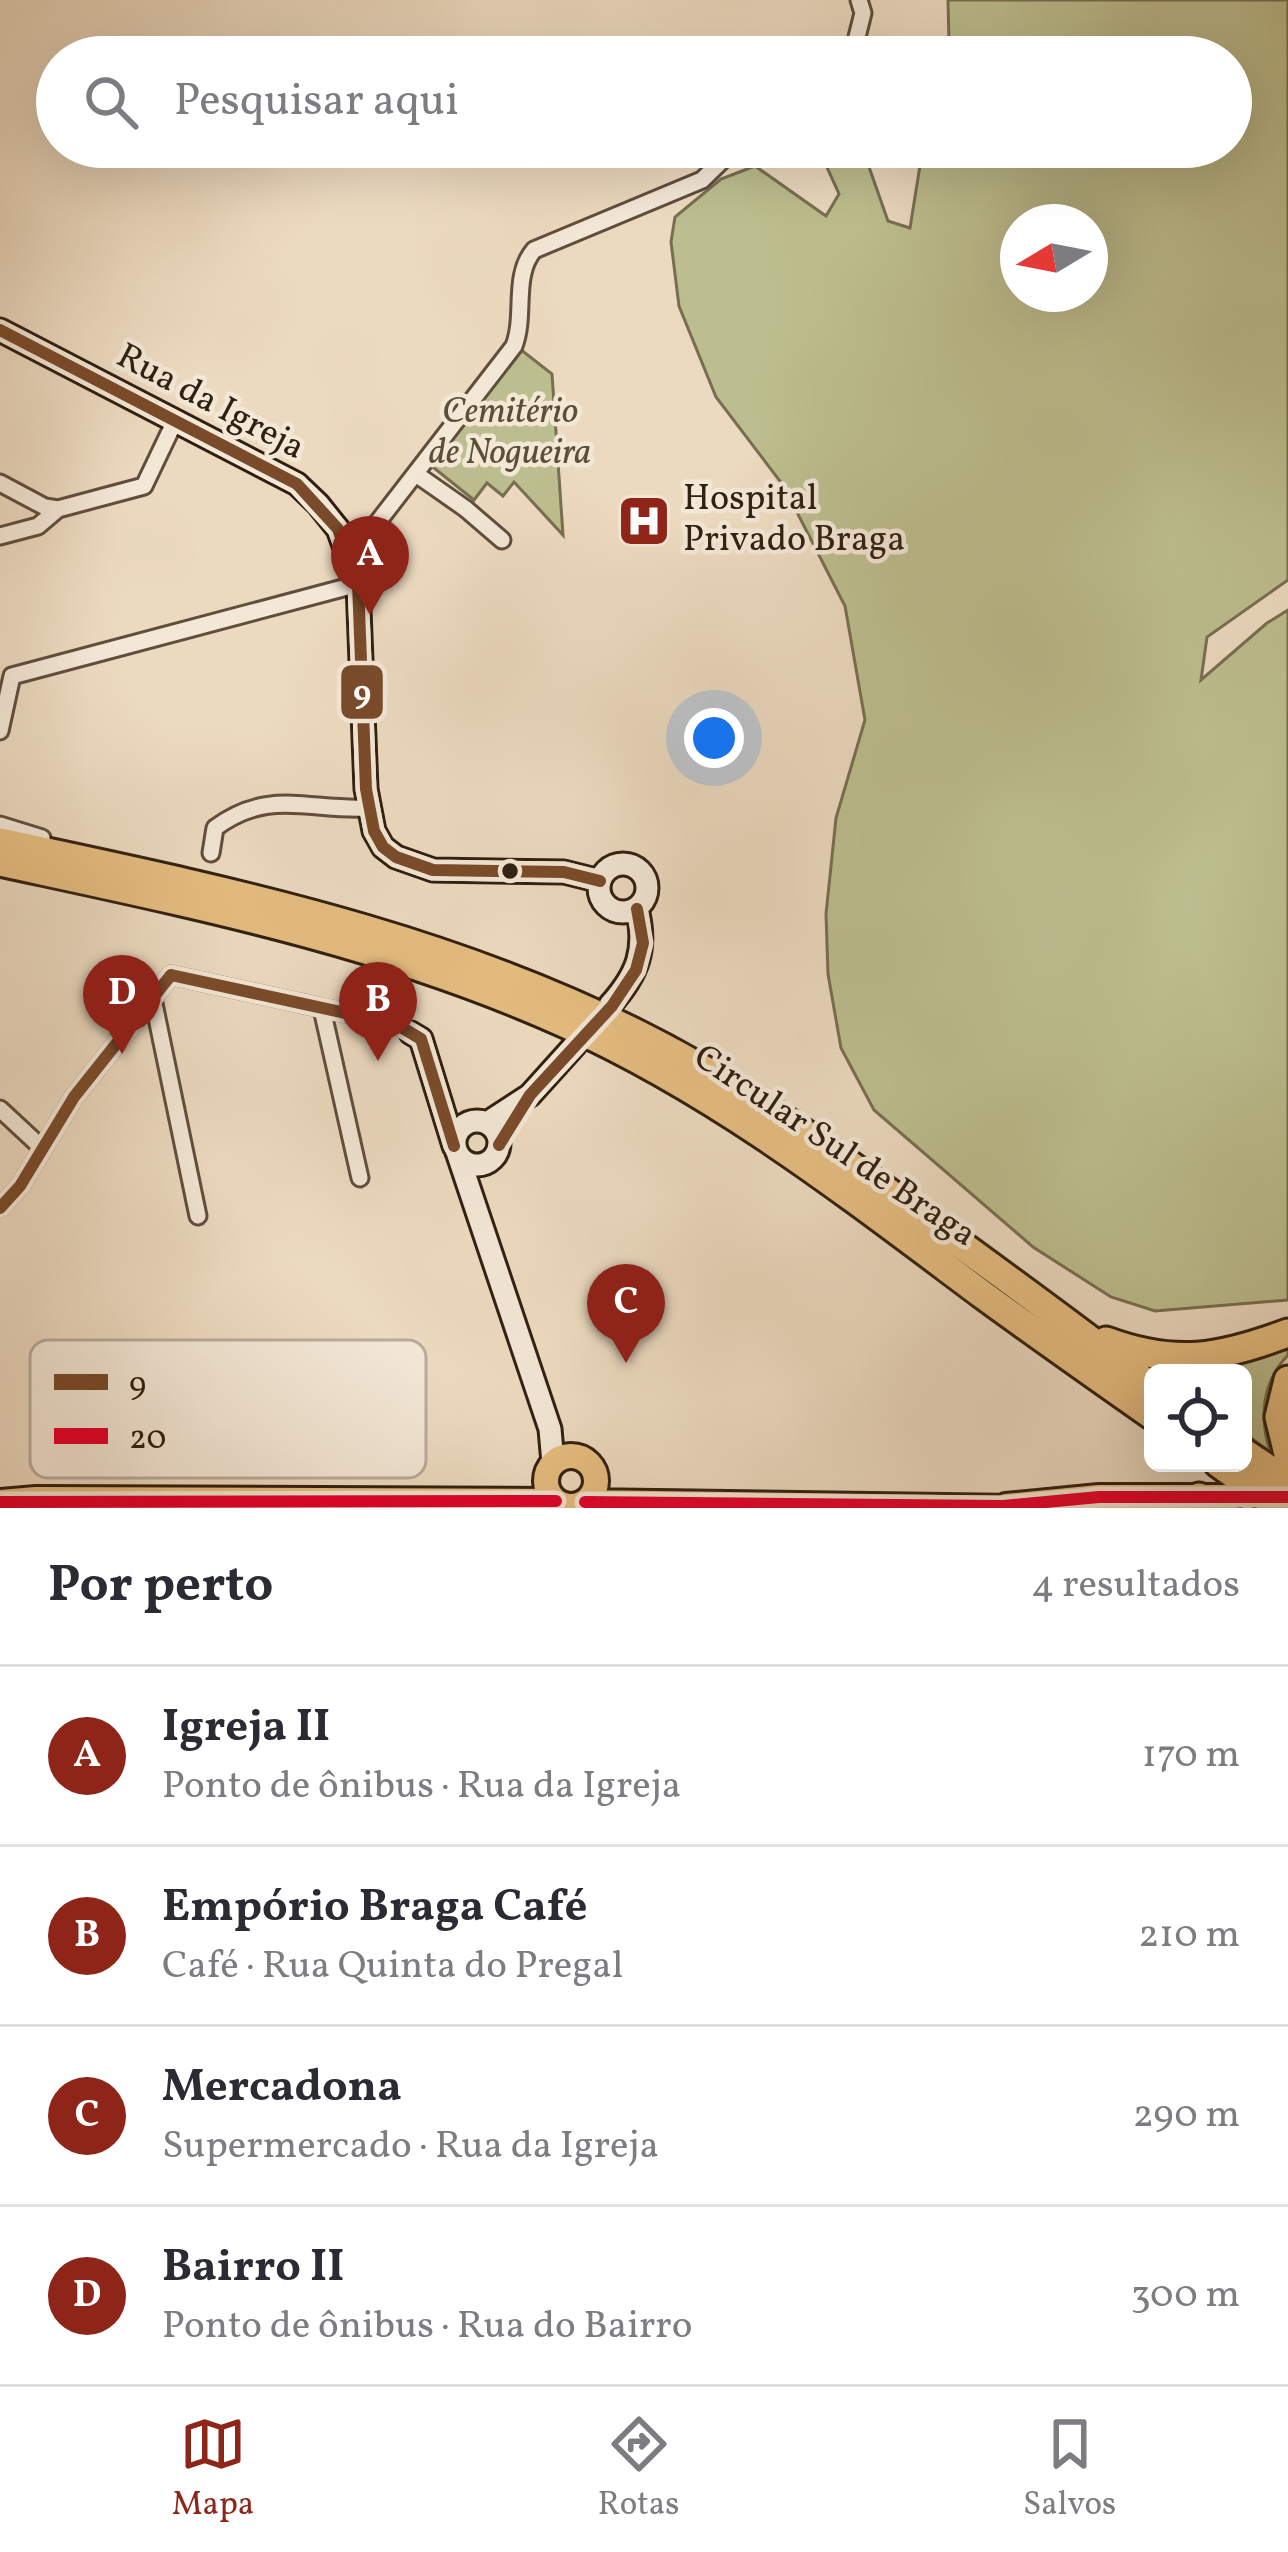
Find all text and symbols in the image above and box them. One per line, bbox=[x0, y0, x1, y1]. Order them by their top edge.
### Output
search box bbox=[36, 36, 1252, 168]
icon: search bbox=[78, 69, 144, 135]
text: Pesquisar aqui bbox=[174, 71, 459, 134]
north arrow bbox=[1000, 204, 1108, 312]
street label: Rua da Igreja bbox=[107, 332, 313, 474]
park label: Cemitério de Nogueira bbox=[429, 388, 591, 479]
place label: Hospital Privado Braga bbox=[683, 475, 905, 566]
hospital icon: Hospital Privado Braga bbox=[616, 493, 672, 549]
pin: A bbox=[331, 516, 409, 615]
line badge: 9 bbox=[339, 663, 385, 721]
text: 9 bbox=[353, 672, 371, 718]
your location bbox=[684, 708, 744, 768]
unlabelled marker bbox=[499, 860, 521, 882]
pin: D bbox=[83, 955, 161, 1054]
pin: B bbox=[339, 962, 417, 1061]
street label: Circular Sul de Braga bbox=[683, 1034, 985, 1260]
pin: C bbox=[587, 1264, 665, 1363]
legend bbox=[30, 1340, 426, 1478]
text: 9 bbox=[129, 1363, 146, 1409]
map controls bbox=[1144, 1364, 1252, 1472]
button: locate bbox=[1144, 1364, 1252, 1472]
text: 20 bbox=[129, 1417, 166, 1463]
text: Por perto bbox=[48, 1551, 273, 1622]
text: 4 resultados bbox=[1031, 1559, 1240, 1613]
text: Igreja II bbox=[162, 1697, 330, 1760]
text: A bbox=[73, 1729, 101, 1783]
text: 170 m bbox=[1142, 1729, 1240, 1783]
text: Ponto de ônibus · Rua da Igreja bbox=[162, 1760, 681, 1814]
text: Empório Braga Café bbox=[162, 1877, 587, 1940]
text: B bbox=[74, 1909, 100, 1963]
text: 210 m bbox=[1138, 1909, 1240, 1963]
text: Café · Rua Quinta do Pregal bbox=[162, 1940, 623, 1994]
text: Mercadona bbox=[162, 2057, 402, 2120]
text: C bbox=[74, 2089, 100, 2143]
text: 290 m bbox=[1133, 2089, 1240, 2143]
text: Supermercado · Rua da Igreja bbox=[162, 2120, 659, 2174]
text: Bairro II bbox=[162, 2237, 344, 2300]
text: D bbox=[73, 2269, 101, 2323]
text: 300 m bbox=[1131, 2269, 1240, 2323]
text: Ponto de ônibus · Rua do Bairro bbox=[162, 2300, 692, 2354]
tab: Mapa bbox=[172, 2411, 254, 2529]
tab: Rotas bbox=[598, 2411, 679, 2529]
tab: Salvos bbox=[1023, 2411, 1116, 2529]

